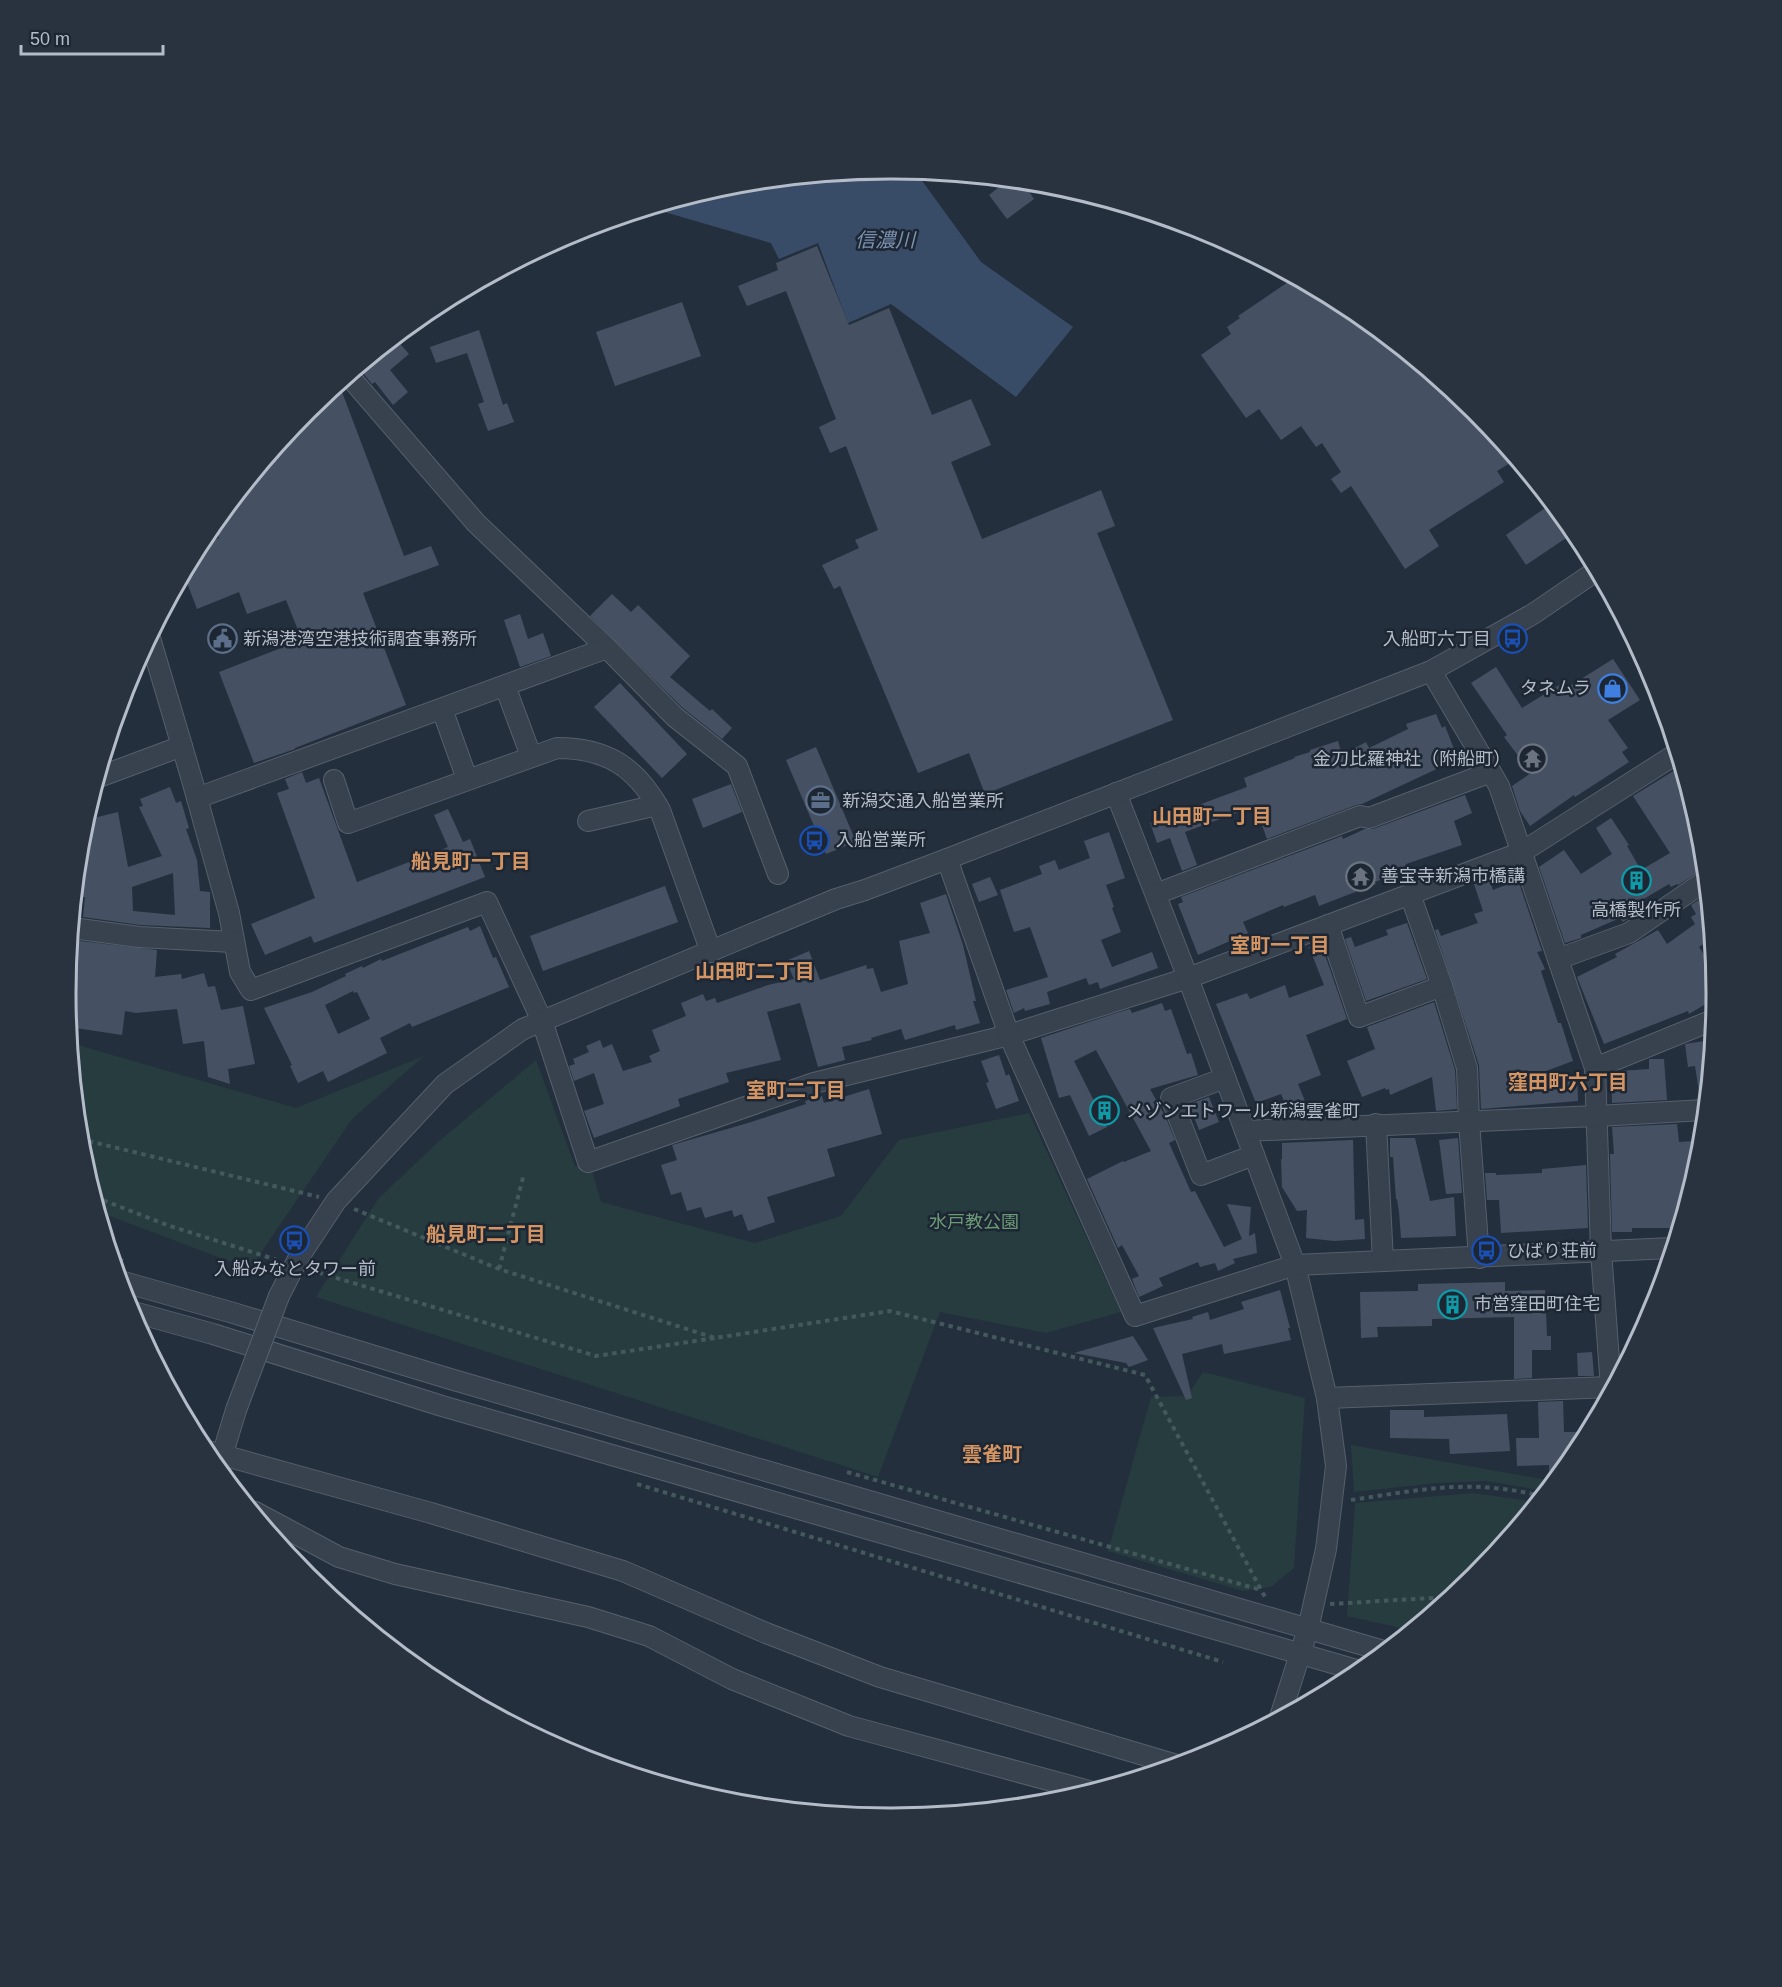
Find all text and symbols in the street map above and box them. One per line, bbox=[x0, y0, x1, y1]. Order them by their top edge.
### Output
scale bar bbox=[21, 18, 164, 56]
text: 50 m bbox=[30, 29, 70, 49]
water label: 信濃川 bbox=[855, 229, 917, 251]
public building icon: 新潟港湾空港技術調査事務所 bbox=[206, 623, 238, 655]
bus stop icon: 入船町六丁目 bbox=[1496, 623, 1528, 655]
place label: 新潟港湾空港技術調査事務所 bbox=[243, 629, 477, 649]
place label: 入船町六丁目 bbox=[1383, 629, 1491, 649]
shop icon: タネムラ bbox=[1596, 672, 1628, 704]
place label: タネムラ bbox=[1520, 678, 1591, 698]
temple icon: 金刀比羅神社（附船町） bbox=[1516, 743, 1548, 775]
place label: 金刀比羅神社（附船町） bbox=[1313, 749, 1511, 769]
office icon: 新潟交通入船営業所 bbox=[805, 785, 837, 817]
place label: 新潟交通入船営業所 bbox=[842, 791, 1004, 811]
district label: 山田町一丁目 bbox=[1152, 805, 1272, 827]
bus stop icon: 入船営業所 bbox=[799, 824, 831, 856]
place label: 入船営業所 bbox=[836, 830, 926, 850]
district label: 船見町一丁目 bbox=[411, 850, 531, 872]
temple icon: 善宝寺新潟市橋講 bbox=[1344, 860, 1376, 892]
building icon: 高橋製作所 bbox=[1620, 865, 1652, 897]
place label: 善宝寺新潟市橋講 bbox=[1381, 866, 1525, 886]
place label: 高橋製作所 bbox=[1591, 900, 1681, 920]
district label: 室町一丁目 bbox=[1230, 934, 1330, 956]
district label: 山田町二丁目 bbox=[695, 960, 815, 982]
district label: 窪田町六丁目 bbox=[1508, 1071, 1628, 1093]
district label: 室町二丁目 bbox=[746, 1079, 846, 1101]
building icon: メゾンエトワール新潟雲雀町 bbox=[1089, 1095, 1121, 1127]
place label: メゾンエトワール新潟雲雀町 bbox=[1126, 1101, 1360, 1121]
park label: 水戸教公園 bbox=[929, 1212, 1019, 1232]
district label: 船見町二丁目 bbox=[426, 1223, 546, 1245]
bus stop icon: 入船みなとタワー前 bbox=[279, 1224, 311, 1256]
bus stop icon: ひばり荘前 bbox=[1470, 1235, 1502, 1267]
place label: ひばり荘前 bbox=[1507, 1241, 1597, 1261]
place label: 入船みなとタワー前 bbox=[214, 1259, 376, 1279]
building icon: 市営窪田町住宅 bbox=[1437, 1288, 1469, 1320]
place label: 市営窪田町住宅 bbox=[1474, 1294, 1600, 1314]
district label: 雲雀町 bbox=[962, 1443, 1022, 1465]

